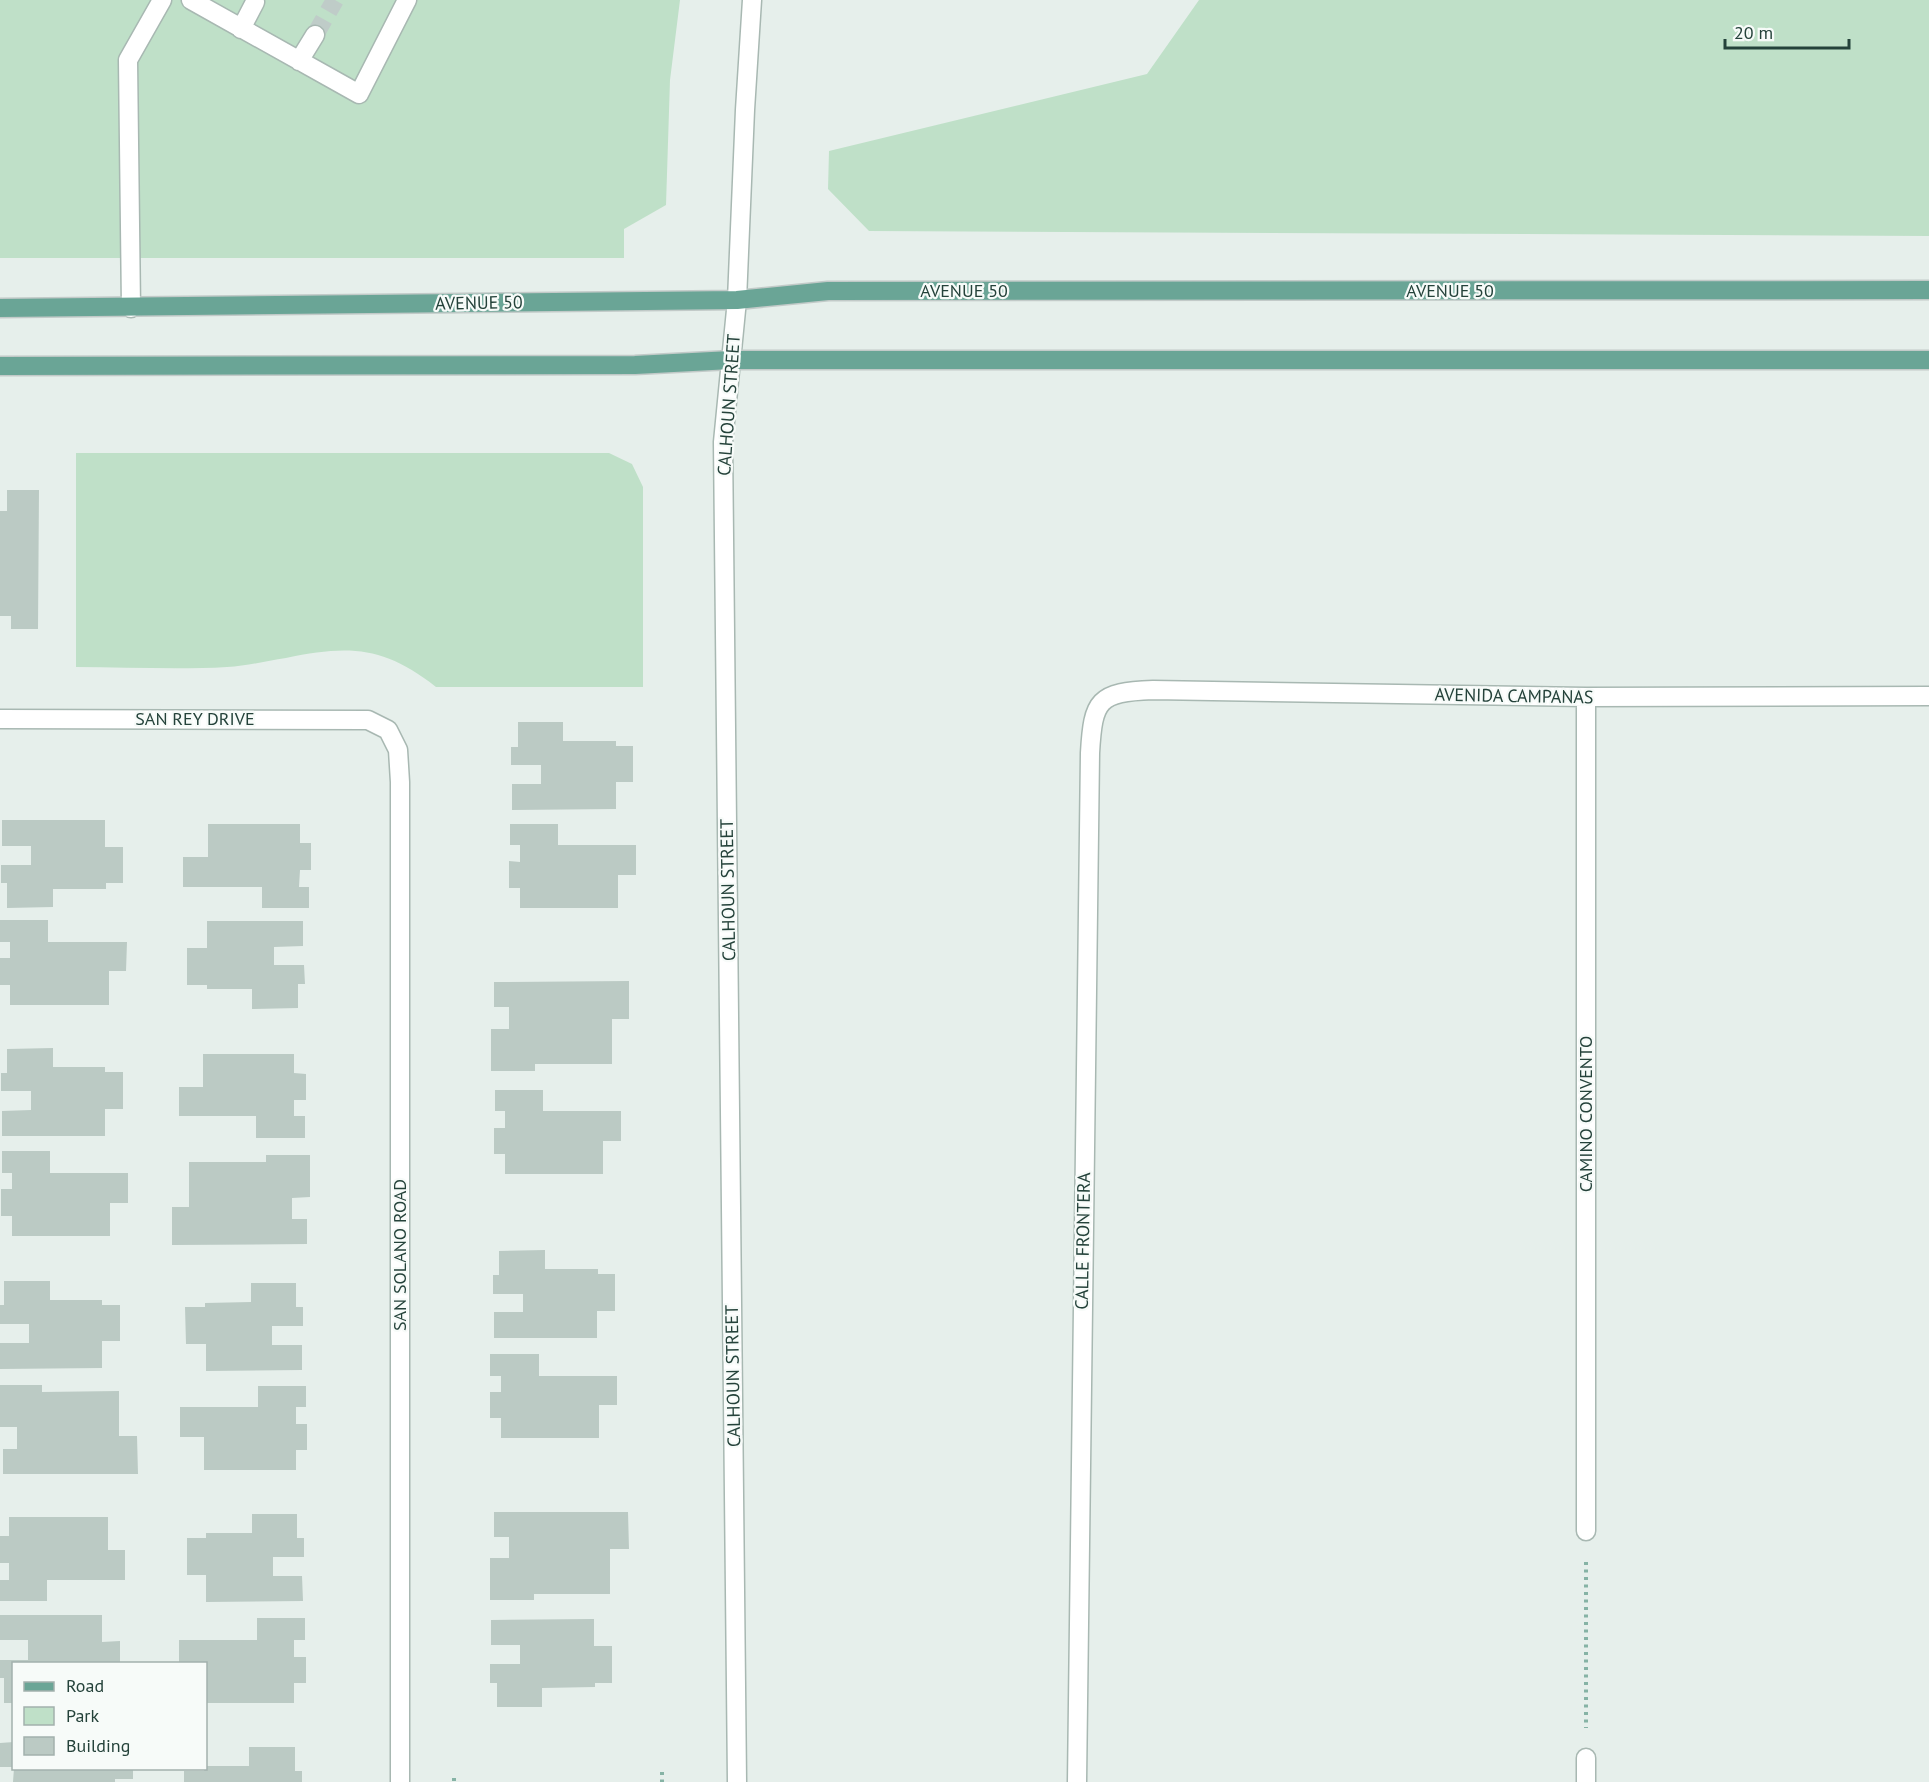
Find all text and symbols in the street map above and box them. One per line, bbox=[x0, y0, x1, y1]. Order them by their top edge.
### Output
scale bar bbox=[1725, 12, 1850, 50]
text: 20 m bbox=[1734, 21, 1773, 44]
street label: AVENUE 50 bbox=[920, 279, 1008, 302]
street label: AVENUE 50 bbox=[1406, 279, 1494, 302]
street label: AVENUE 50 bbox=[435, 290, 523, 315]
street label: CALHOUN STREET bbox=[712, 333, 745, 477]
street label: AVENIDA CAMPANAS bbox=[1434, 683, 1594, 708]
street label: SAN REY DRIVE bbox=[135, 707, 255, 730]
street label: CALHOUN STREET bbox=[715, 819, 740, 961]
street label: CAMINO CONVENTO bbox=[1574, 1036, 1597, 1192]
street label: CALLE FRONTERA bbox=[1070, 1172, 1095, 1310]
street label: SAN SOLANO ROAD bbox=[388, 1179, 411, 1331]
street label: CALHOUN STREET bbox=[720, 1305, 745, 1447]
legend bbox=[12, 1662, 207, 1770]
text: Road bbox=[66, 1674, 104, 1697]
text: Park bbox=[66, 1704, 99, 1727]
text: Building bbox=[66, 1734, 130, 1757]

